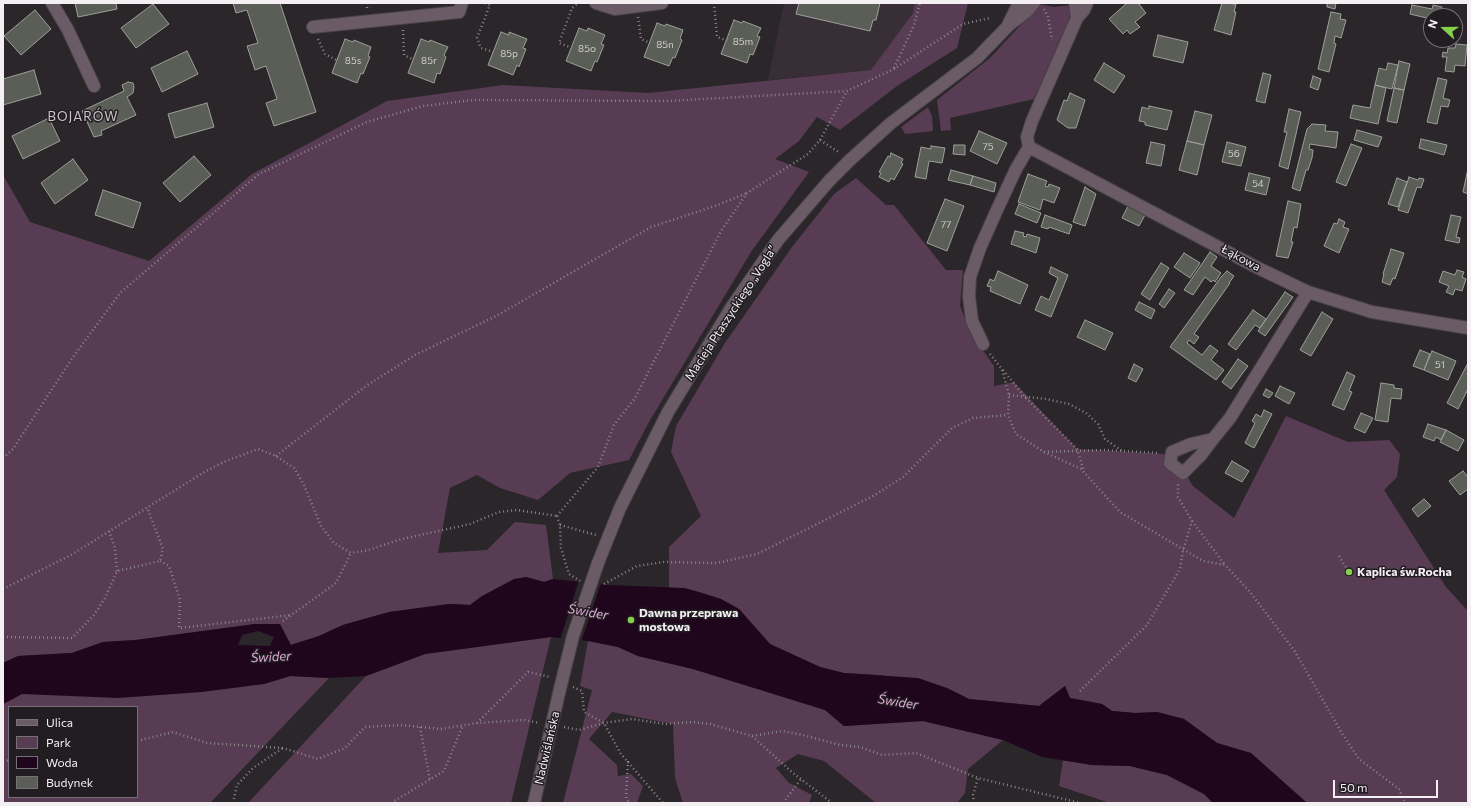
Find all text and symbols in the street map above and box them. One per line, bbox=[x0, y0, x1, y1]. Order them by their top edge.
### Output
north arrow bbox=[1423, 8, 1463, 48]
text: N bbox=[1425, 18, 1440, 30]
house number: 85m bbox=[733, 36, 753, 48]
house number: 85n bbox=[656, 39, 674, 51]
house number: 85o bbox=[578, 43, 596, 55]
house number: 85p bbox=[500, 48, 518, 60]
house number: 85s bbox=[345, 55, 361, 67]
house number: 85r bbox=[421, 55, 437, 67]
district label: BOJARÓW bbox=[48, 109, 118, 125]
house number: 75 bbox=[983, 141, 993, 153]
house number: 56 bbox=[1228, 148, 1240, 160]
house number: 54 bbox=[1252, 178, 1264, 190]
house number: 77 bbox=[941, 219, 951, 231]
street label: Łąkowa bbox=[1219, 242, 1263, 274]
street label: Macieja Ptaszyckiego „Vogla” bbox=[682, 243, 780, 383]
house number: 51 bbox=[1435, 359, 1445, 371]
place label: Kaplica św.Rocha bbox=[1357, 565, 1452, 579]
marker: Kaplica św.Rocha bbox=[1344, 567, 1354, 577]
water label: Świder bbox=[567, 601, 609, 623]
place label: Dawna przeprawa mostowa bbox=[639, 606, 738, 634]
marker: Dawna przeprawa mostowa bbox=[626, 615, 636, 625]
water label: Świder bbox=[250, 648, 292, 666]
water label: Świder bbox=[877, 691, 919, 713]
legend bbox=[8, 706, 138, 798]
street label: Nadwiślańska bbox=[532, 710, 562, 786]
text: Ulica bbox=[46, 715, 73, 729]
text: Park bbox=[46, 735, 71, 749]
text: Woda bbox=[46, 755, 78, 769]
scale bar bbox=[1335, 772, 1440, 798]
text: Budynek bbox=[46, 775, 93, 789]
text: 50 m bbox=[1340, 780, 1368, 794]

